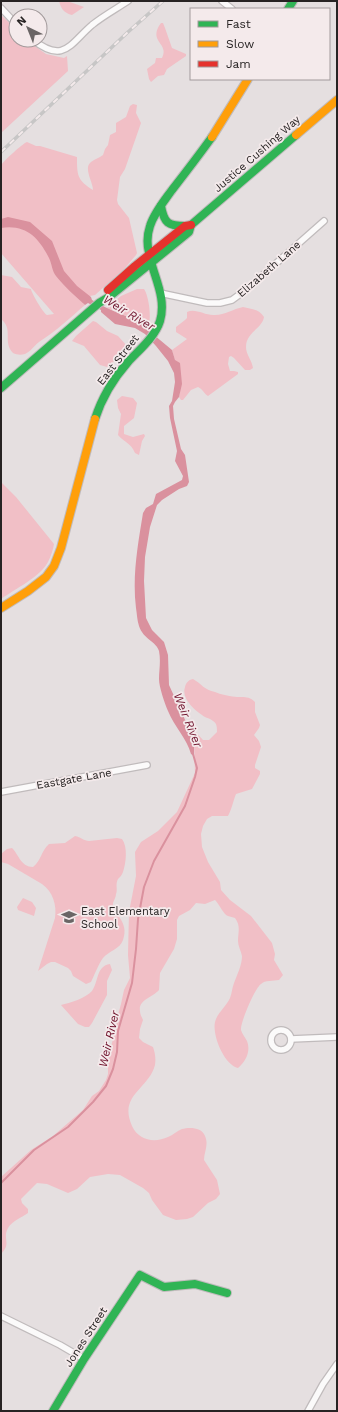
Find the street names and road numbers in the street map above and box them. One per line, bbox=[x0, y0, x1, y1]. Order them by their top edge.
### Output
street label: Justice Cushing Way bbox=[211, 113, 303, 195]
street label: Elizabeth Lane bbox=[235, 238, 303, 300]
street label: East Street bbox=[94, 332, 142, 388]
street label: Eastgate Lane bbox=[35, 766, 113, 792]
street label: Jones Street bbox=[62, 1304, 110, 1369]

